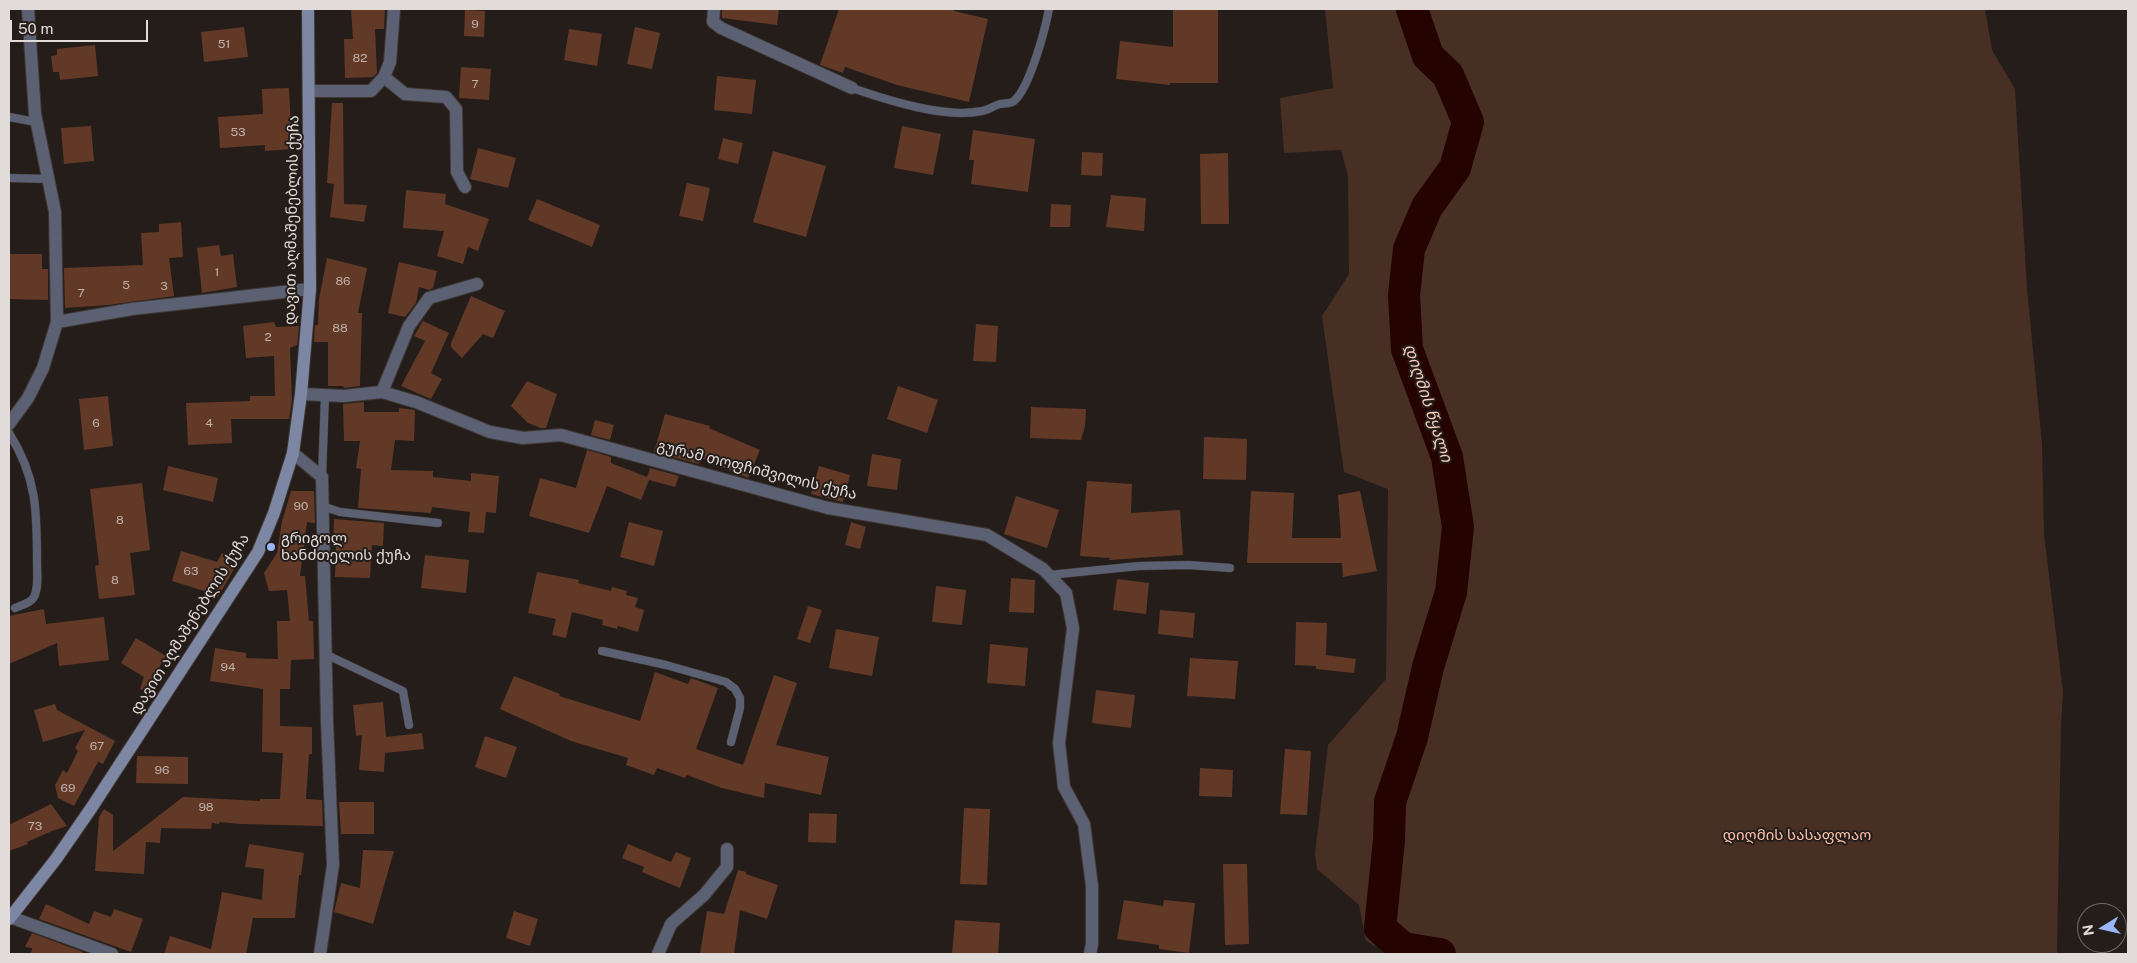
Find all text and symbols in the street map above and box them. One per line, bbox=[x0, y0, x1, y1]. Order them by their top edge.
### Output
scale bar bbox=[12, 10, 150, 42]
house number: 9 bbox=[471, 17, 479, 31]
text: 50 m bbox=[18, 20, 53, 37]
house number: 51 bbox=[218, 37, 230, 51]
house number: 82 bbox=[353, 51, 367, 65]
house number: 7 bbox=[471, 77, 479, 91]
street label: დავით აღმაშენებლის ქუჩა bbox=[281, 115, 303, 325]
house number: 53 bbox=[230, 125, 246, 139]
house number: 1 bbox=[215, 265, 219, 279]
house number: 86 bbox=[335, 274, 351, 288]
house number: 5 bbox=[122, 278, 130, 292]
house number: 3 bbox=[160, 279, 168, 293]
house number: 7 bbox=[77, 286, 85, 300]
house number: 88 bbox=[332, 321, 348, 335]
house number: 2 bbox=[264, 330, 272, 344]
water label: დიღმის წყალი bbox=[1400, 341, 1456, 465]
house number: 6 bbox=[92, 416, 100, 430]
house number: 4 bbox=[205, 416, 213, 430]
street label: გურამ თოფჩიშვილის ქუჩა bbox=[655, 436, 859, 504]
house number: 90 bbox=[294, 499, 308, 513]
house number: 8 bbox=[116, 513, 124, 527]
place label: გრიგოლ ხანძთელის ქუჩა bbox=[281, 529, 411, 564]
street label: დავით აღმაშენებლის ქუჩა bbox=[127, 530, 253, 718]
marker: გრიგოლ ხანძთელის ქუჩა bbox=[265, 541, 277, 553]
house number: 63 bbox=[184, 564, 198, 578]
house number: 8 bbox=[111, 573, 119, 587]
house number: 94 bbox=[220, 660, 236, 674]
house number: 67 bbox=[90, 739, 104, 753]
house number: 96 bbox=[155, 763, 169, 777]
house number: 69 bbox=[61, 781, 75, 795]
house number: 98 bbox=[198, 800, 214, 814]
house number: 73 bbox=[28, 819, 42, 833]
park label: დიღმის სასაფლაო bbox=[1723, 826, 1871, 844]
north arrow bbox=[2077, 903, 2127, 953]
text: N bbox=[2079, 924, 2097, 937]

